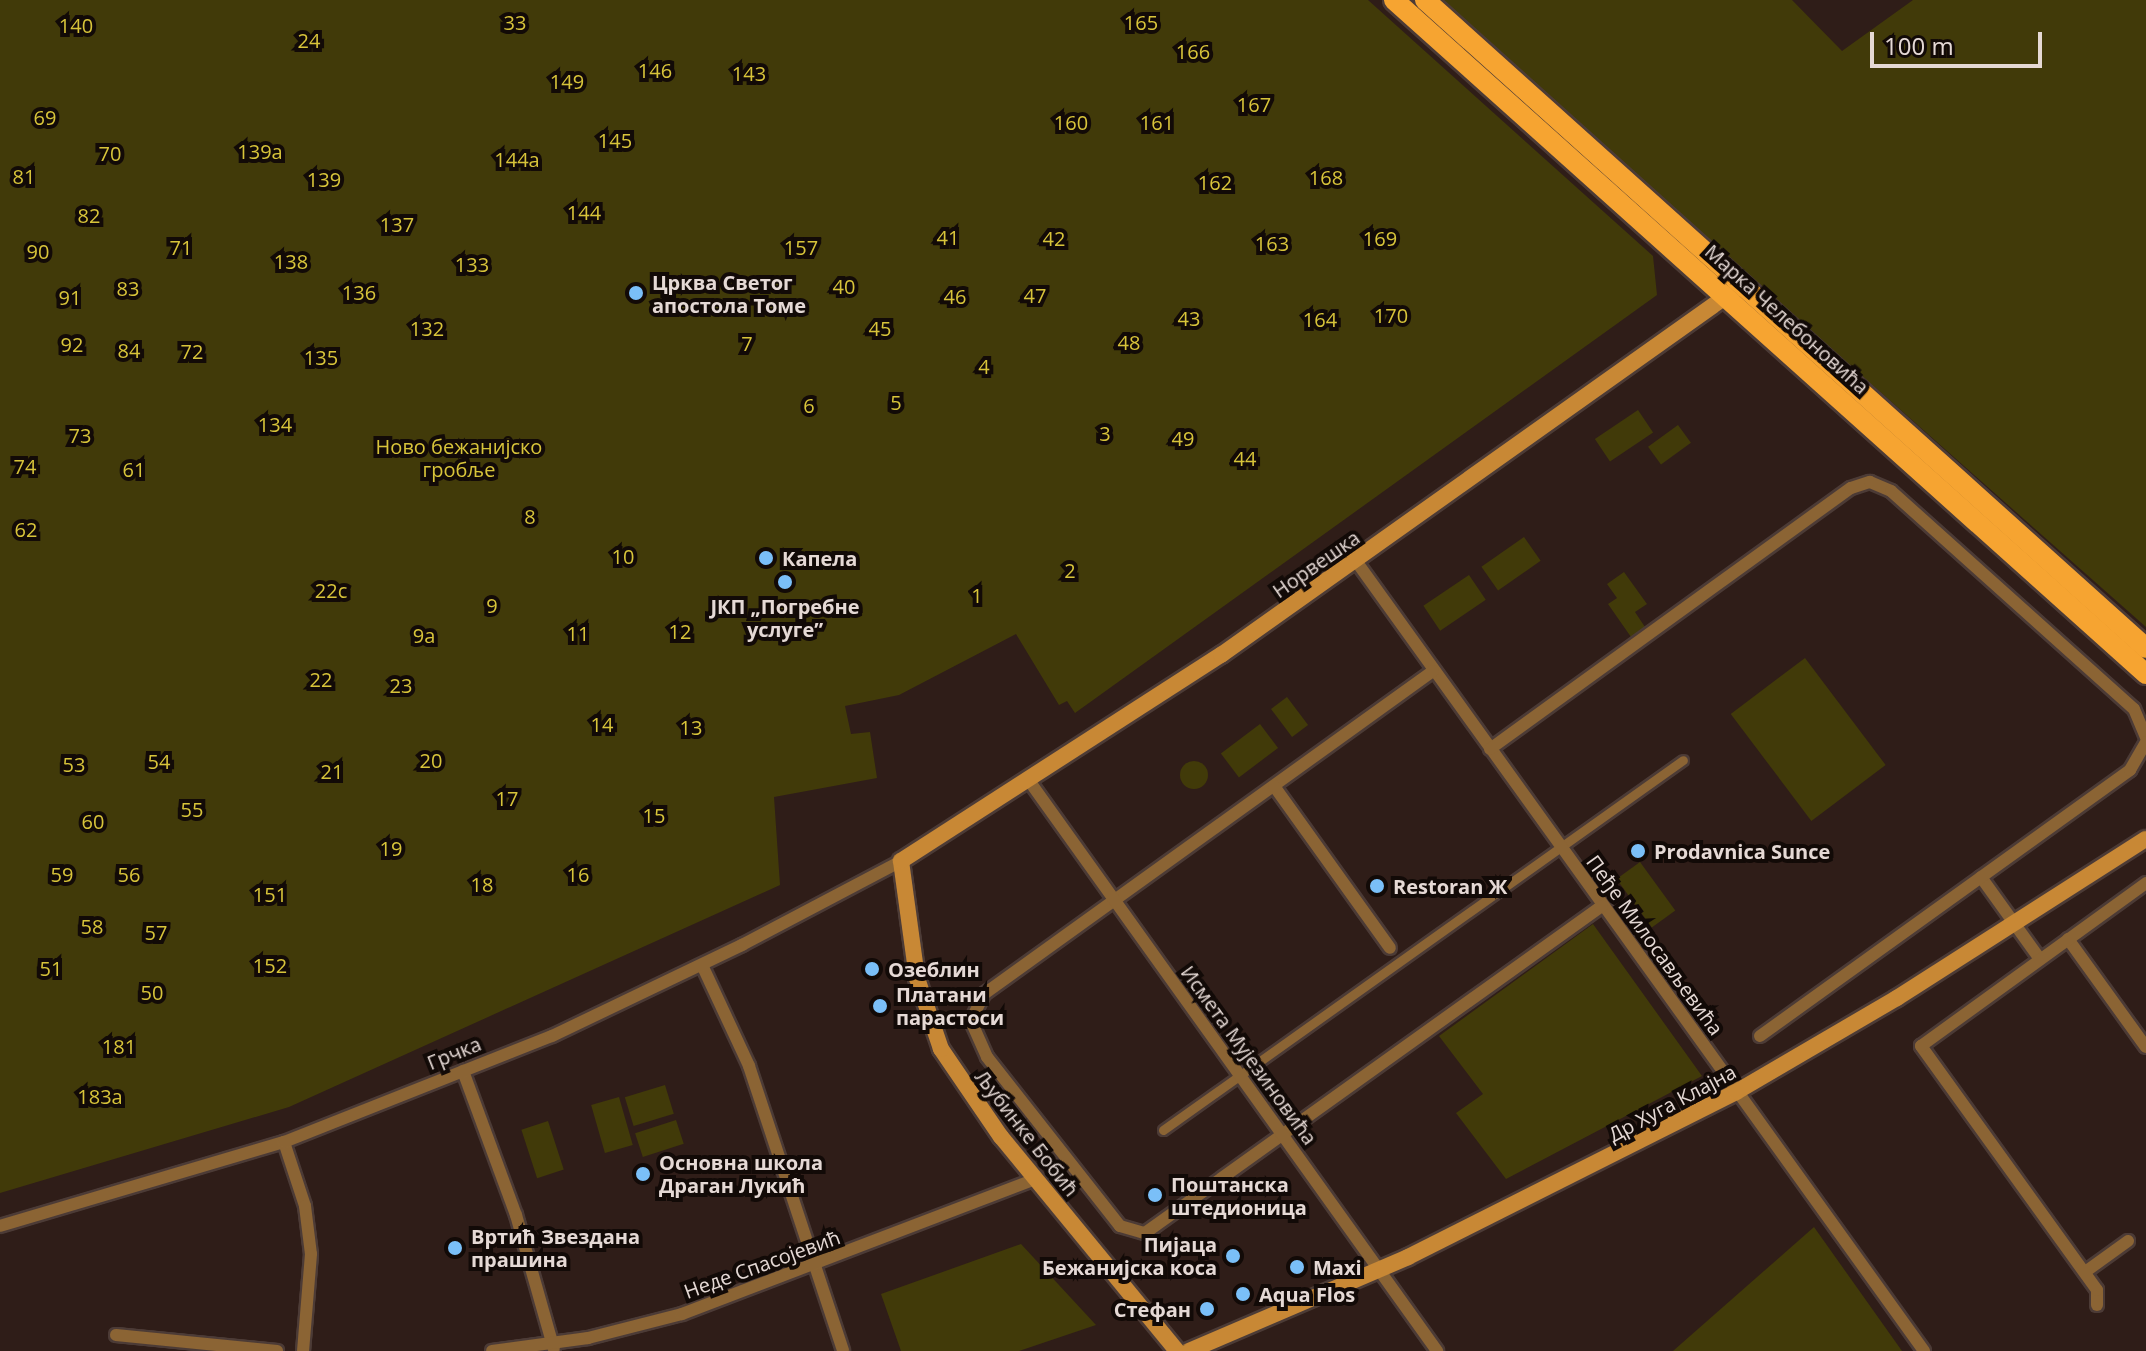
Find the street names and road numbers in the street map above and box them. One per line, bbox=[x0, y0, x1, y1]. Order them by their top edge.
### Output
street label: Марка Челебоновића bbox=[1700, 239, 1874, 399]
street label: Норвешка bbox=[1268, 525, 1364, 603]
street label: Пеђе Милосављевића bbox=[1582, 850, 1728, 1040]
street label: Исмета Мујезиновића bbox=[1176, 961, 1322, 1149]
street label: Грчка bbox=[423, 1031, 485, 1075]
street label: Др Хуга Клајна bbox=[1604, 1059, 1740, 1147]
street label: Љубинке Бобић bbox=[970, 1065, 1084, 1201]
street label: Неде Спасојевић bbox=[681, 1225, 843, 1303]

